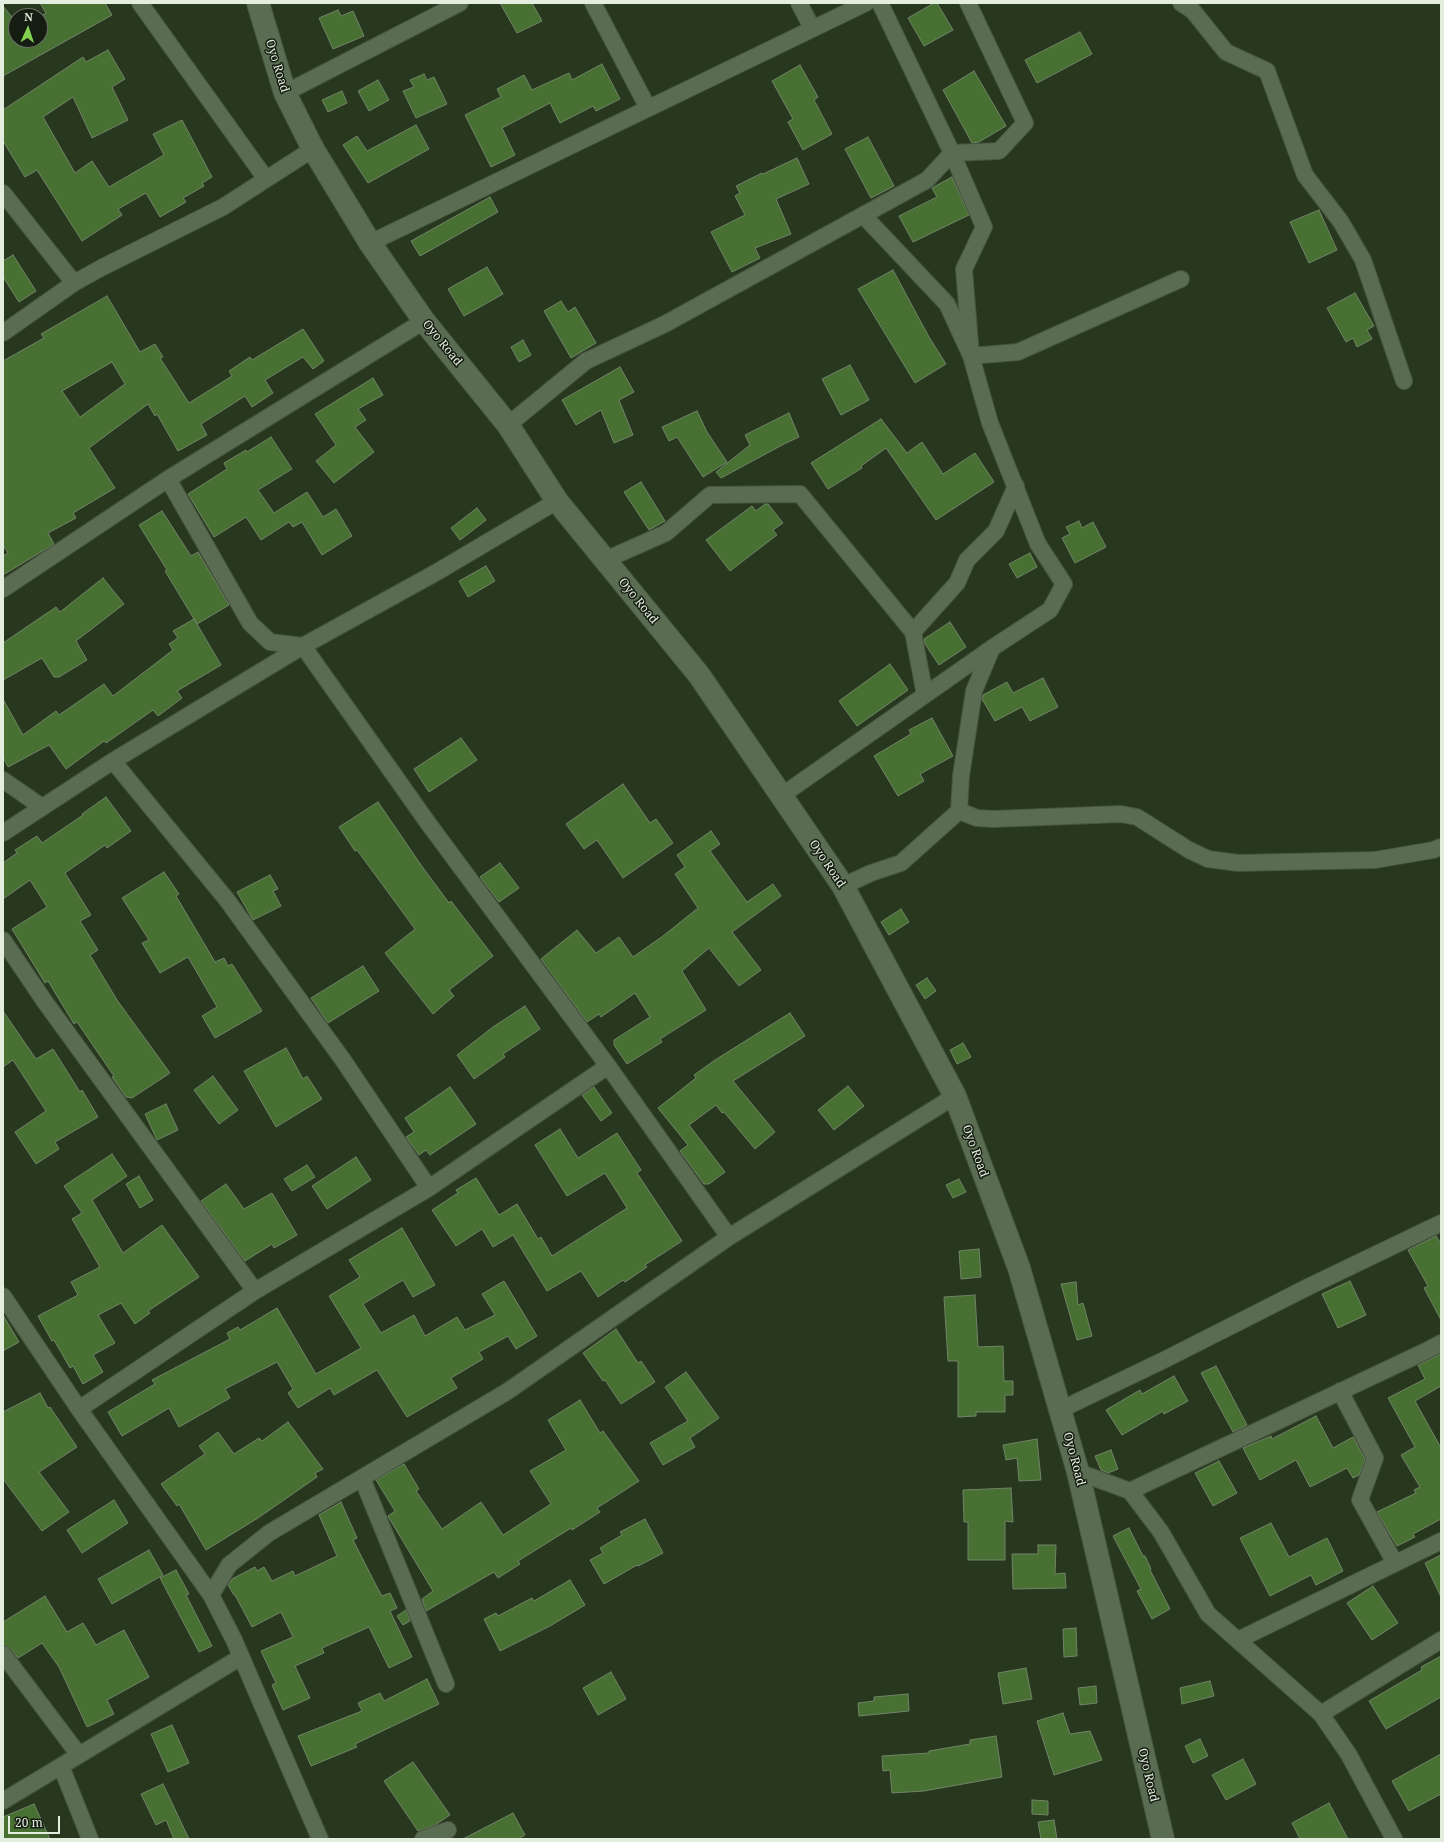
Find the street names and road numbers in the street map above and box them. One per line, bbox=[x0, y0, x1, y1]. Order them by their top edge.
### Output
street label: Oyo Road bbox=[262, 38, 292, 94]
street label: Oyo Road bbox=[419, 317, 465, 369]
street label: Oyo Road bbox=[615, 575, 661, 627]
street label: Oyo Road bbox=[806, 837, 848, 891]
street label: Oyo Road bbox=[959, 1123, 991, 1179]
street label: Oyo Road bbox=[1060, 1431, 1088, 1487]
street label: Oyo Road bbox=[1135, 1747, 1161, 1803]

